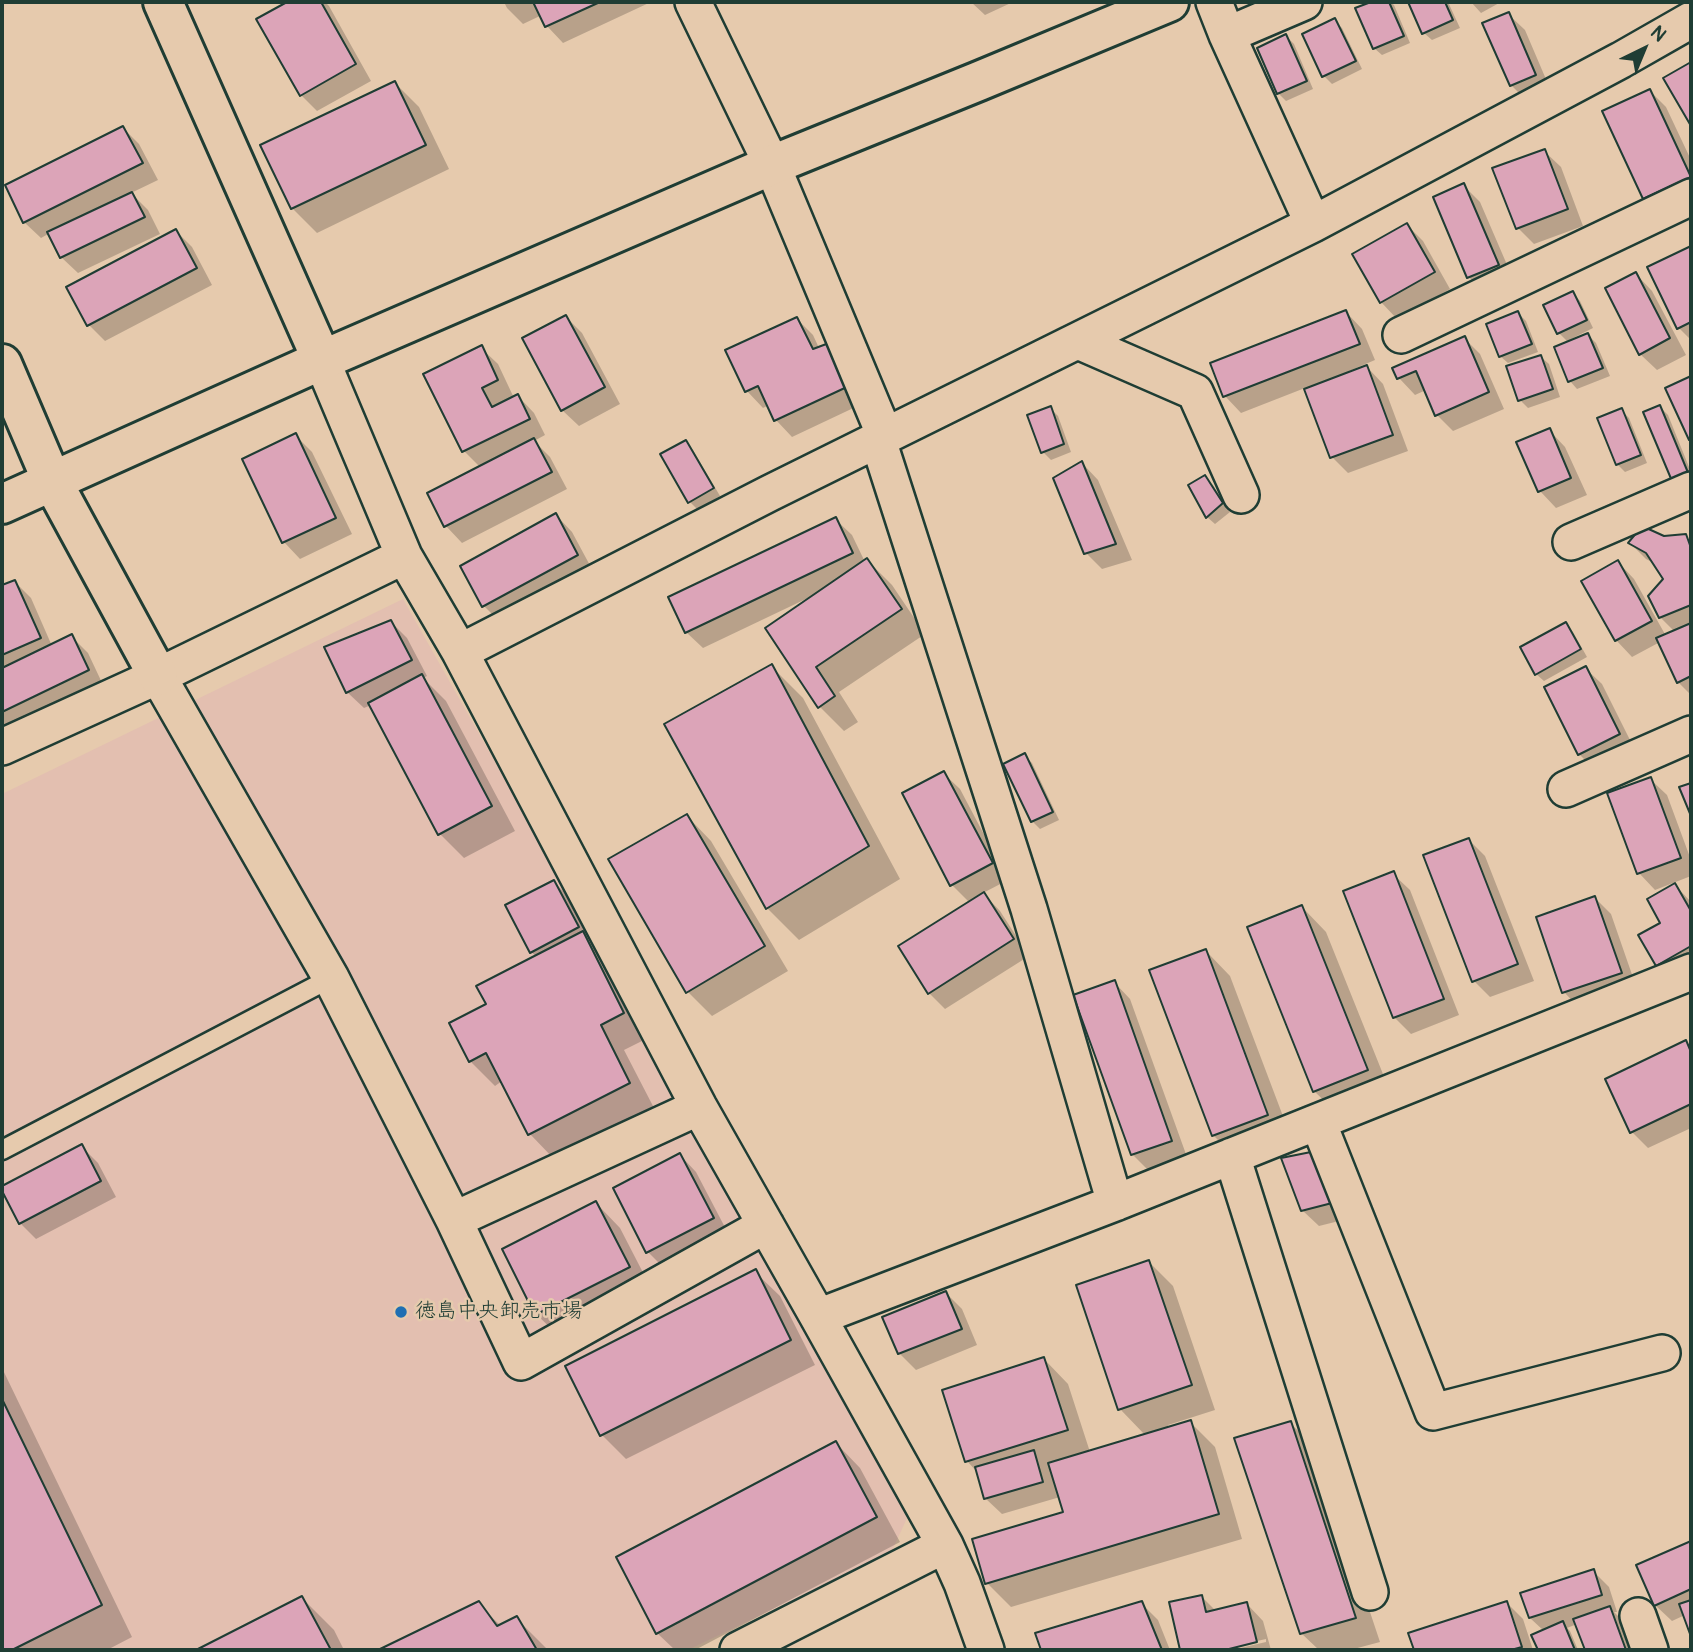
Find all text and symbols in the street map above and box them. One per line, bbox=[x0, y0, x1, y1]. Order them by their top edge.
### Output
north arrow bbox=[1609, 14, 1679, 84]
text: N bbox=[1645, 20, 1671, 47]
place label: 徳島中央卸売市場 bbox=[415, 1299, 583, 1325]
marker: 徳島中央卸売市場 bbox=[393, 1304, 409, 1320]

